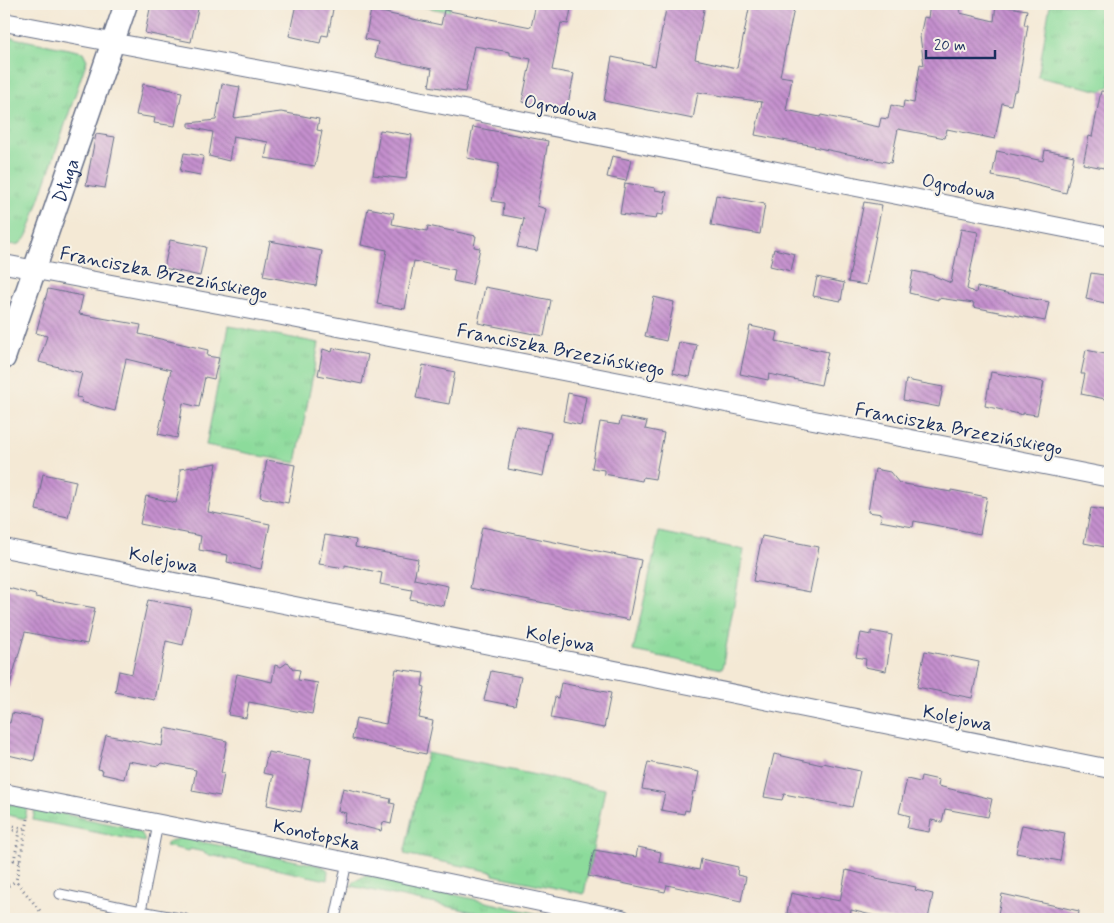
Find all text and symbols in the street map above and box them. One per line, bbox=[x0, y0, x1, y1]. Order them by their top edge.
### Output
scale bar bbox=[926, 28, 995, 60]
text: 20 m bbox=[934, 36, 966, 56]
street label: Ogrodowa bbox=[521, 89, 600, 129]
street label: Długa bbox=[47, 155, 86, 206]
street label: Ogrodowa bbox=[919, 168, 998, 208]
street label: Franciszka Brzezińskiego bbox=[57, 241, 270, 308]
street label: Franciszka Brzezińskiego bbox=[454, 318, 667, 385]
street label: Franciszka Brzezińskiego bbox=[852, 397, 1065, 464]
street label: Kolejowa bbox=[126, 541, 201, 580]
street label: Kolejowa bbox=[523, 620, 598, 659]
street label: Kolejowa bbox=[920, 699, 995, 738]
street label: Konotopska bbox=[271, 814, 363, 857]

